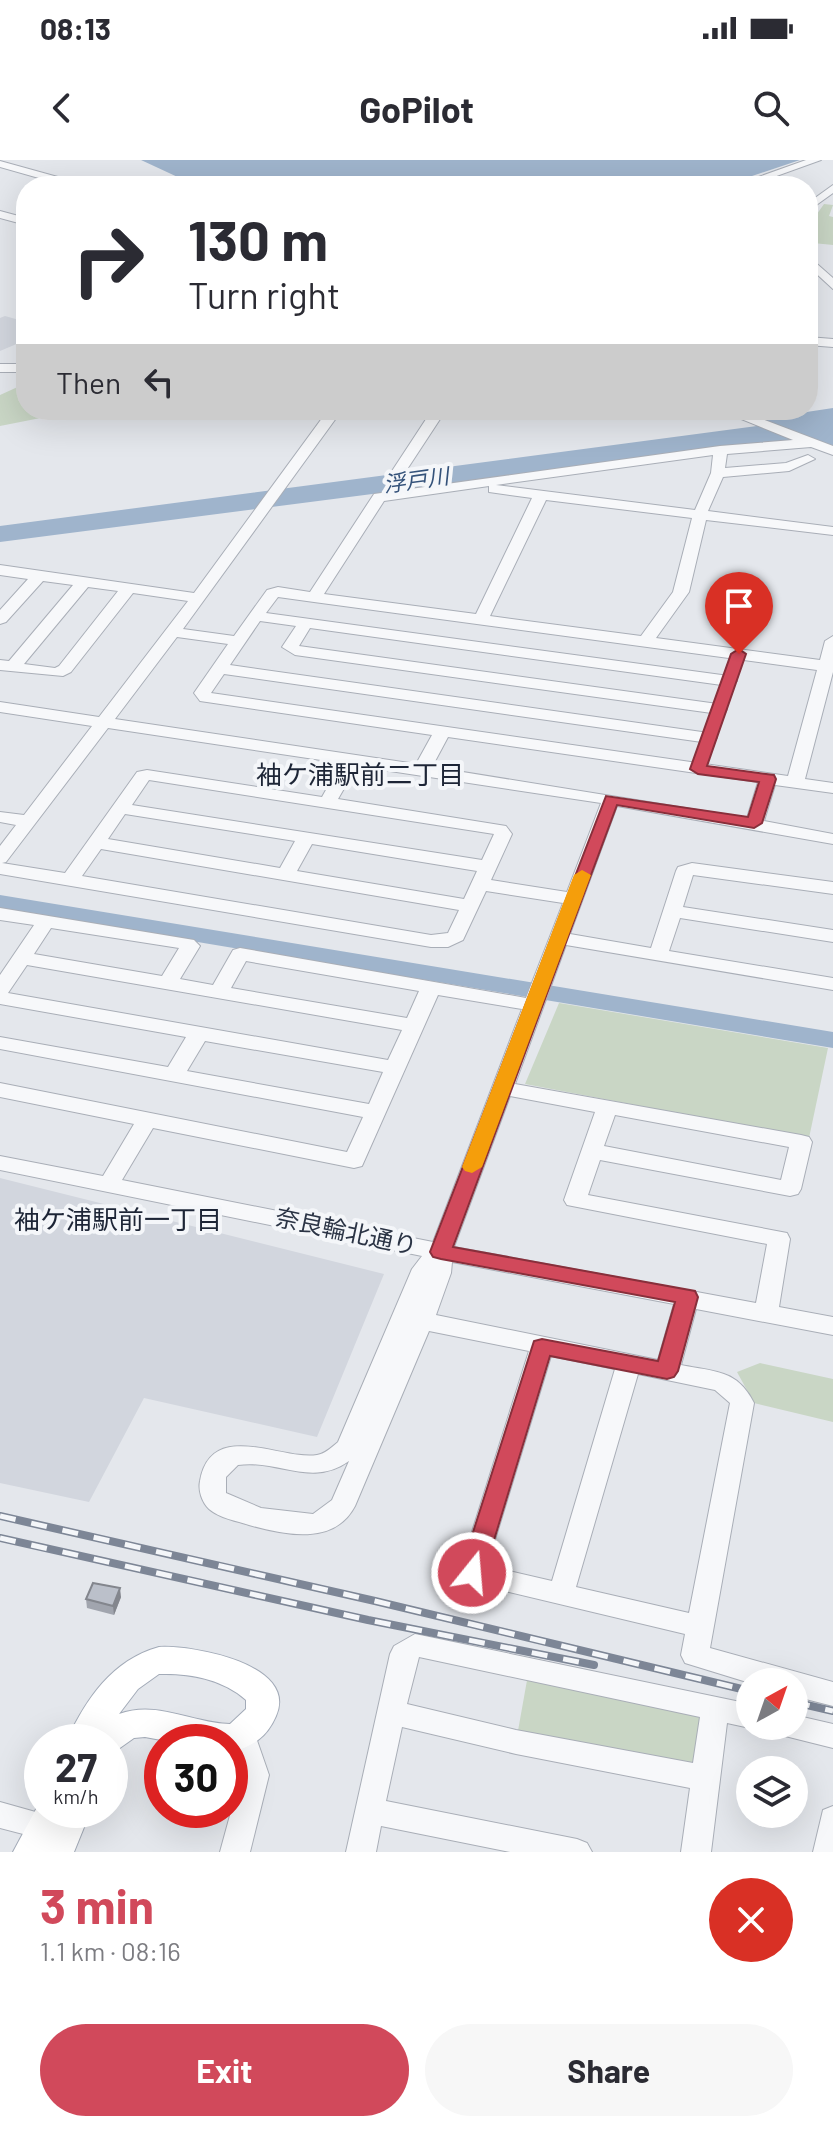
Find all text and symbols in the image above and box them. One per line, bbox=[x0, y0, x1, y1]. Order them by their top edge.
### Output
text: 08:13 bbox=[40, 10, 111, 46]
icon: back bbox=[40, 86, 84, 130]
icon: search bbox=[749, 86, 793, 130]
text: GoPilot bbox=[359, 87, 474, 130]
text: 130 m bbox=[188, 205, 328, 272]
icon: right bbox=[56, 208, 160, 312]
text: Turn right bbox=[188, 273, 340, 316]
icon: left bbox=[137, 360, 181, 404]
text: Then bbox=[56, 364, 121, 400]
water label: 浮戸川 bbox=[381, 461, 452, 496]
pin bbox=[705, 572, 773, 654]
icon: arrive bbox=[717, 584, 761, 628]
district label: 袖ケ浦駅前二丁目 bbox=[256, 758, 464, 789]
street label: 奈良輪北通り bbox=[273, 1201, 420, 1260]
district label: 袖ケ浦駅前一丁目 bbox=[14, 1203, 222, 1234]
position arrow bbox=[430, 1531, 514, 1615]
north arrow bbox=[736, 1668, 808, 1740]
map controls bbox=[736, 1668, 808, 1828]
speed limit sign: 30 bbox=[144, 1724, 248, 1828]
text: 27 bbox=[55, 1742, 97, 1790]
button: layers bbox=[736, 1756, 808, 1828]
text: km/h bbox=[53, 1784, 99, 1808]
text: 3 min bbox=[40, 1876, 154, 1934]
button: close bbox=[709, 1878, 793, 1962]
text: 1.1 km · 08:16 bbox=[40, 1935, 181, 1966]
button: Exit bbox=[40, 2024, 409, 2116]
button: Share bbox=[425, 2024, 793, 2116]

